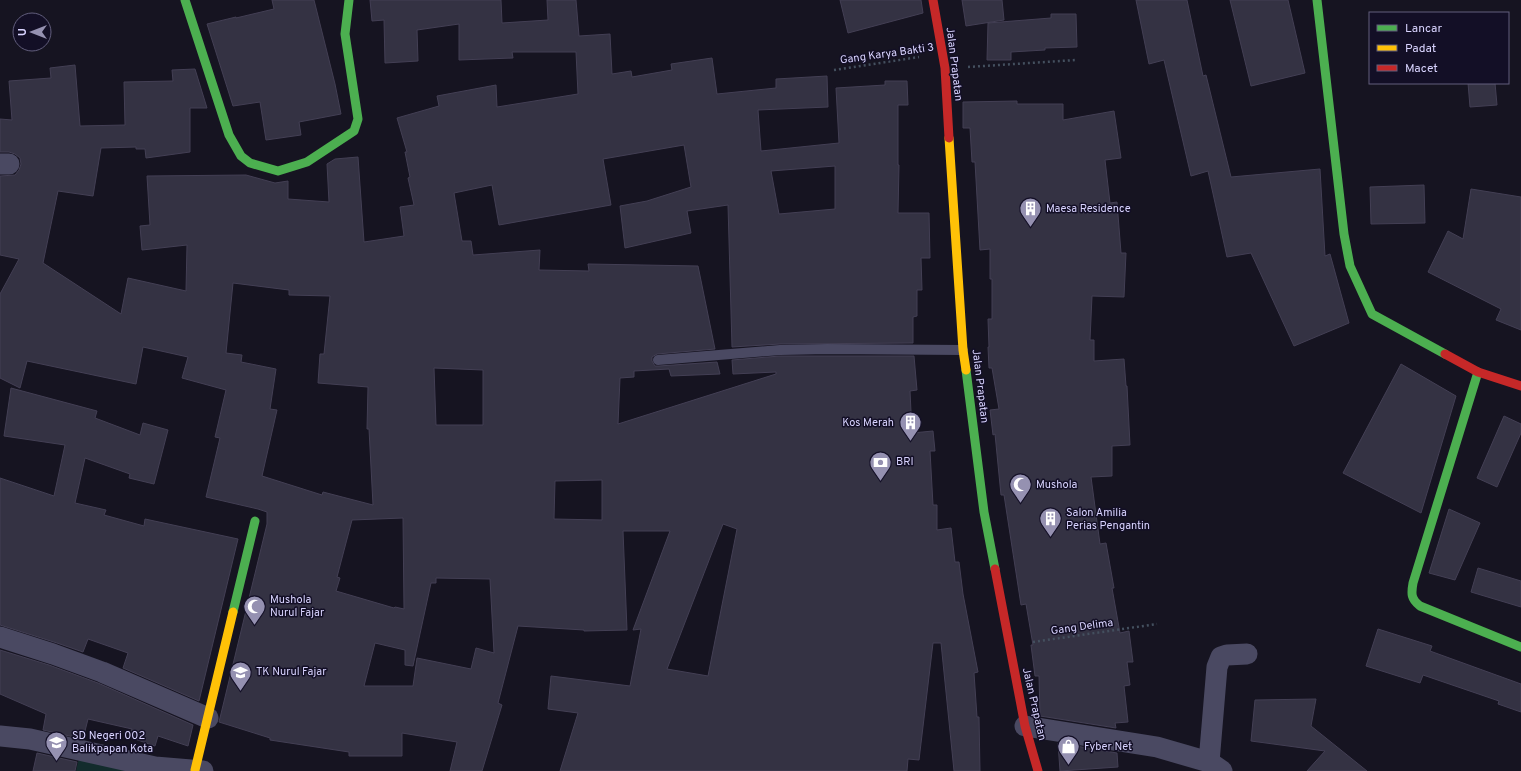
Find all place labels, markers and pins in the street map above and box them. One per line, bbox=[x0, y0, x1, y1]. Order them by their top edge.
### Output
building icon: Maesa Residence bbox=[1017, 196, 1043, 229]
place label: Maesa Residence bbox=[1046, 202, 1131, 216]
building icon: Kos Merah bbox=[897, 410, 923, 443]
place label: Kos Merah bbox=[842, 416, 894, 430]
bank icon: BRI bbox=[868, 449, 894, 482]
place label: BRI bbox=[896, 455, 914, 469]
mosque icon: Mushola bbox=[1008, 472, 1034, 505]
place label: Mushola bbox=[1036, 478, 1078, 492]
building icon: Salon Amilia Perias Pengantin bbox=[1038, 506, 1064, 539]
place label: Salon Amilia Perias Pengantin bbox=[1066, 506, 1150, 533]
mosque icon: Mushola Nurul Fajar bbox=[242, 593, 268, 626]
place label: Mushola Nurul Fajar bbox=[270, 593, 325, 620]
school or university icon: TK Nurul Fajar bbox=[227, 659, 253, 692]
place label: TK Nurul Fajar bbox=[256, 665, 327, 679]
school or university icon: SD Negeri 002 Balikpapan Kota bbox=[43, 729, 69, 762]
place label: SD Negeri 002 Balikpapan Kota bbox=[72, 729, 153, 756]
shop icon: Fyber Net bbox=[1055, 734, 1081, 767]
place label: Fyber Net bbox=[1084, 740, 1132, 754]

